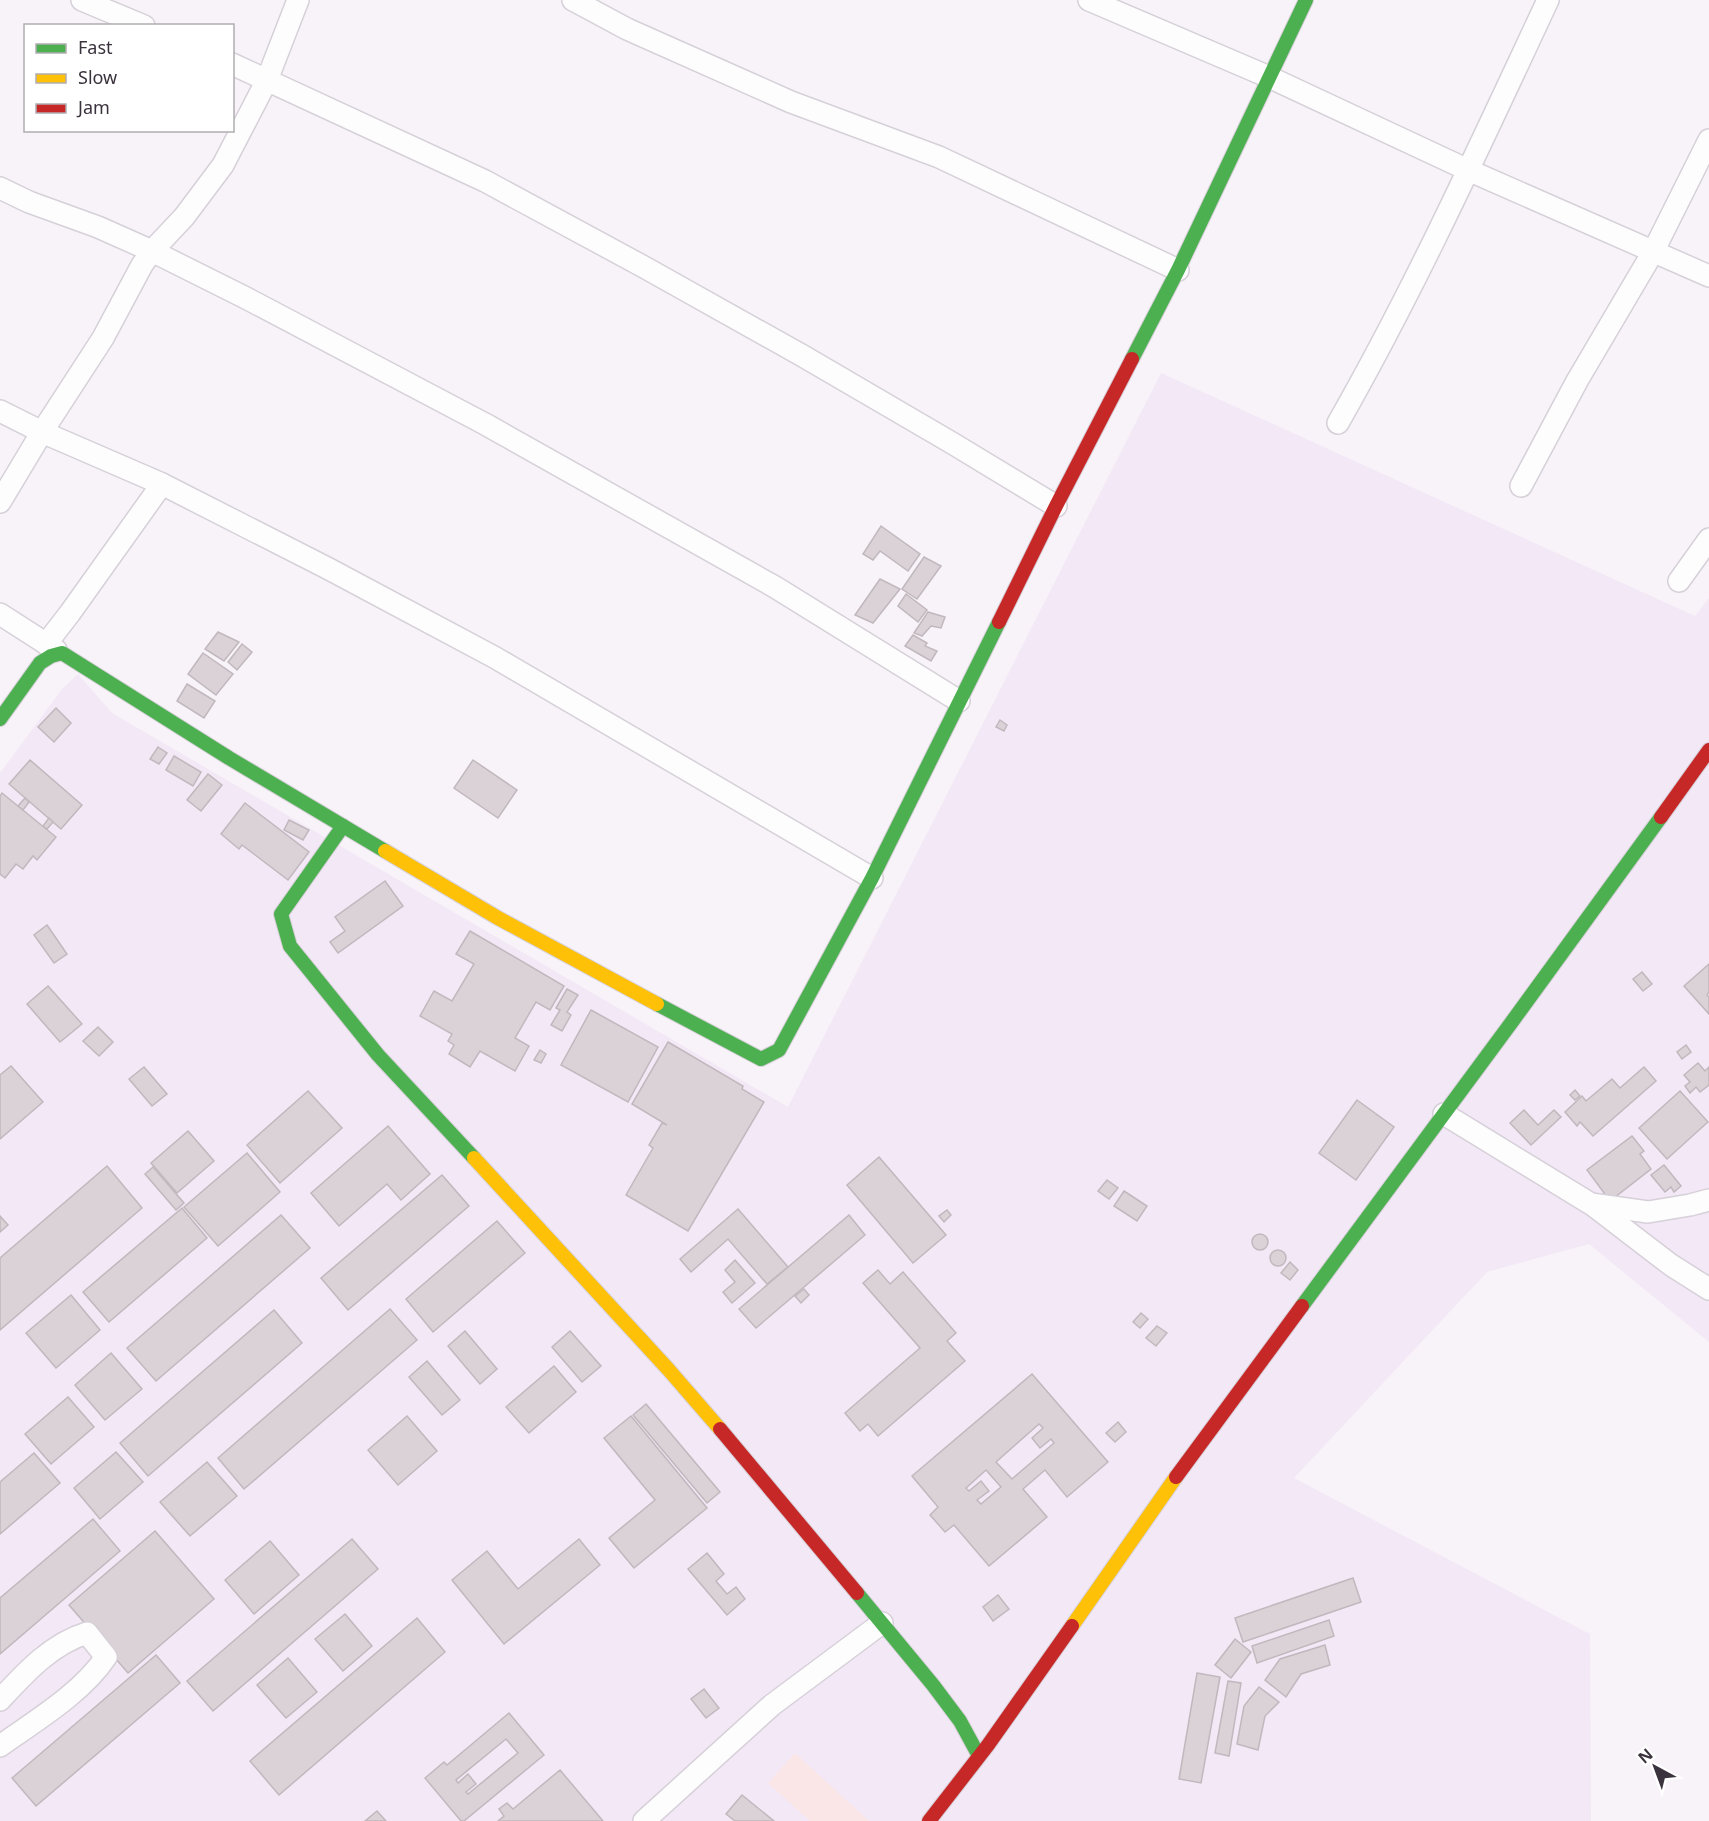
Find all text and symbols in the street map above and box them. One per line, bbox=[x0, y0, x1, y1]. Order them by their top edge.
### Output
legend bbox=[24, 24, 234, 132]
text: Fast bbox=[78, 35, 113, 59]
text: Slow bbox=[78, 65, 117, 89]
text: Jam bbox=[76, 95, 110, 119]
north arrow bbox=[1625, 1737, 1685, 1797]
text: N bbox=[1633, 1743, 1657, 1768]

